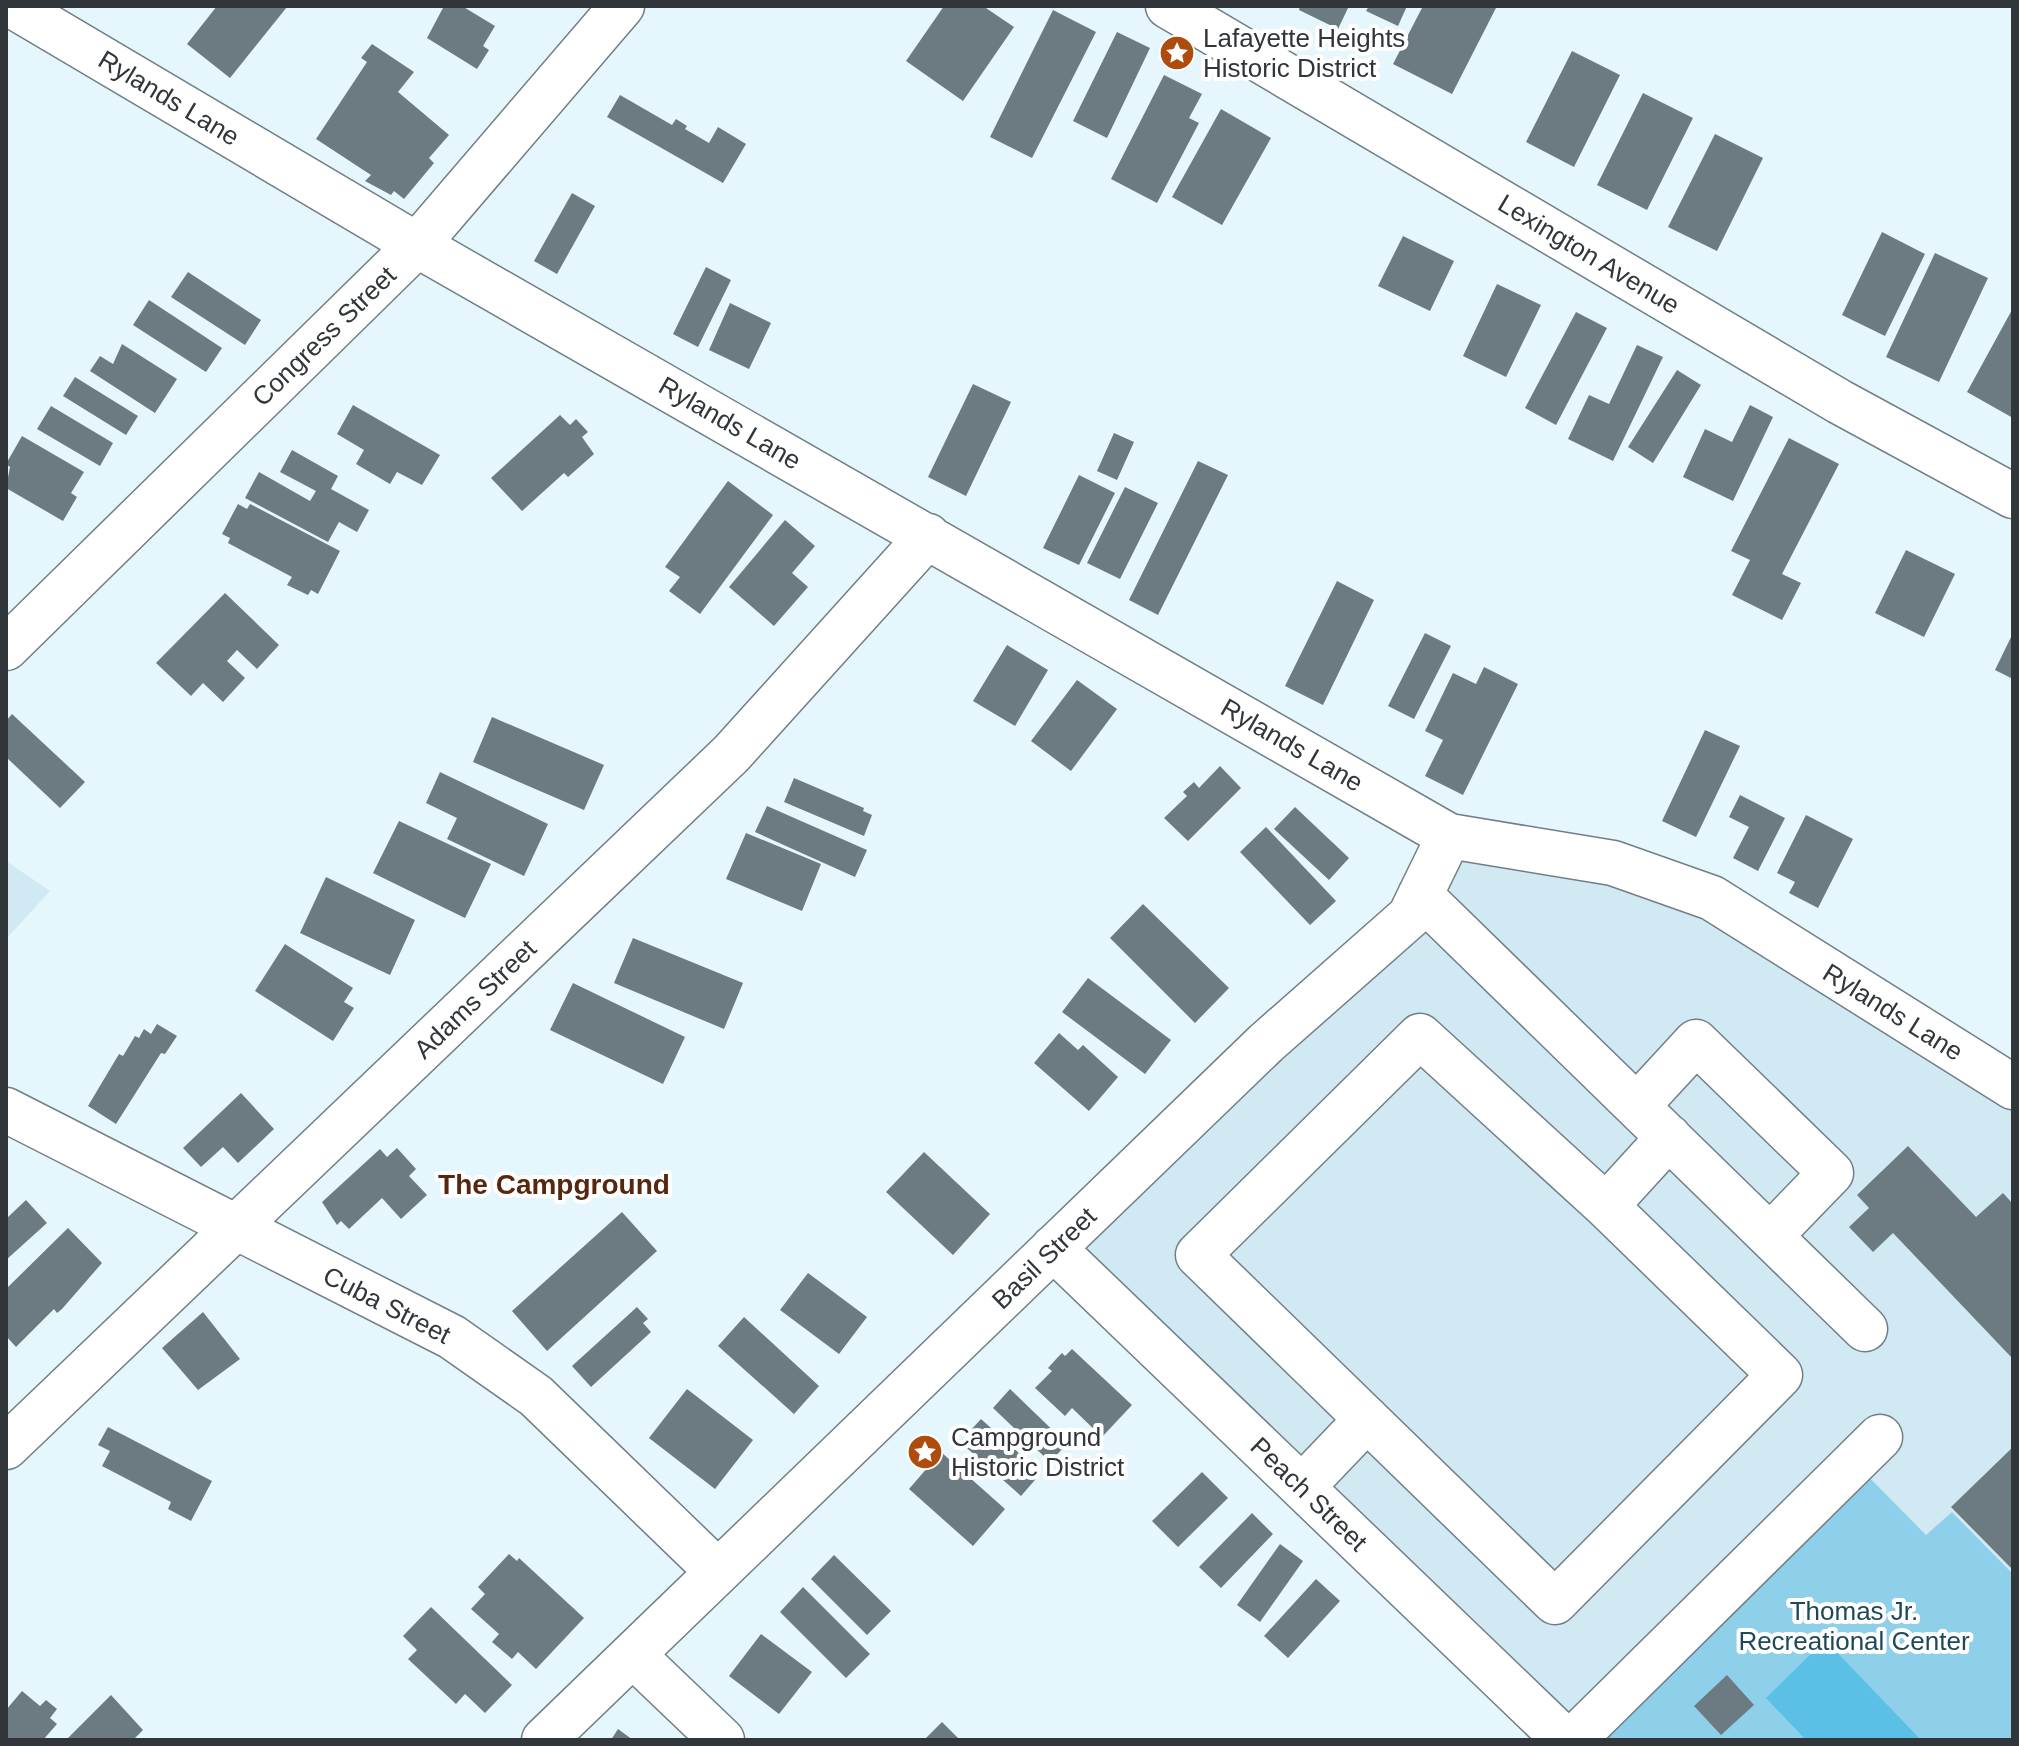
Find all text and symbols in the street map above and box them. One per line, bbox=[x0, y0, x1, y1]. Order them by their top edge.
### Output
place label: Lafayette Heights Historic District bbox=[1203, 23, 1405, 83]
place icon: Lafayette Heights Historic District bbox=[1158, 34, 1196, 72]
street label: Rylands Lane bbox=[93, 44, 245, 152]
street label: Lexington Avenue bbox=[1493, 188, 1685, 320]
street label: Congress Street bbox=[246, 259, 403, 412]
street label: Rylands Lane bbox=[654, 370, 806, 476]
street label: Rylands Lane bbox=[1216, 692, 1368, 798]
street label: Adams Street bbox=[408, 933, 543, 1064]
street label: Rylands Lane bbox=[1818, 957, 1968, 1067]
district label: The Campground bbox=[438, 1169, 670, 1200]
street label: Basil Street bbox=[986, 1200, 1103, 1315]
street label: Cuba Street bbox=[318, 1260, 456, 1350]
place label: Campground Historic District bbox=[951, 1422, 1125, 1482]
street label: Peach Street bbox=[1245, 1431, 1374, 1558]
place icon: Campground Historic District bbox=[906, 1433, 944, 1471]
park label: Thomas Jr. Recreational Center bbox=[1738, 1596, 1970, 1656]

